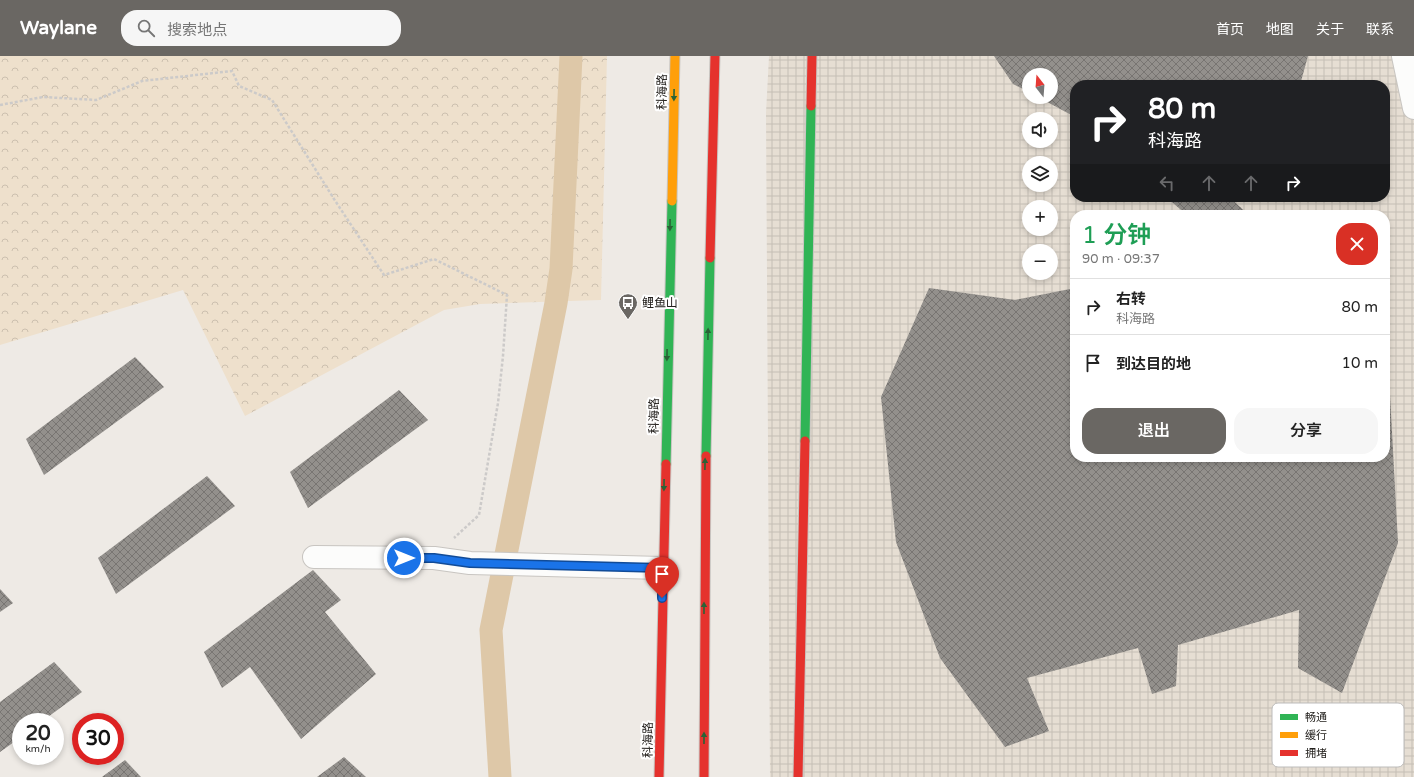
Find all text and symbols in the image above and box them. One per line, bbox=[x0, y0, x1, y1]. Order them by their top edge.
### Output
search box bbox=[121, 10, 401, 46]
text: Waylane bbox=[20, 17, 97, 39]
icon: search bbox=[135, 17, 157, 39]
text: 搜索地点 bbox=[167, 21, 227, 39]
text: 首页 bbox=[1216, 21, 1244, 38]
text: 地图 bbox=[1266, 21, 1294, 38]
text: 关于 bbox=[1316, 21, 1344, 38]
text: 联系 bbox=[1366, 21, 1394, 38]
north arrow bbox=[1022, 68, 1058, 104]
map controls bbox=[1022, 68, 1058, 280]
street label: 科海路 bbox=[655, 74, 669, 110]
one-way arrow bbox=[671, 89, 677, 102]
text: 80 m bbox=[1148, 92, 1216, 126]
icon: right bbox=[1082, 96, 1134, 148]
button: sound bbox=[1022, 112, 1058, 148]
text: 科海路 bbox=[1148, 130, 1202, 152]
button: layers bbox=[1022, 156, 1058, 192]
icon: left bbox=[1156, 172, 1178, 194]
icon: ahead bbox=[1198, 172, 1220, 194]
icon: ahead bbox=[1240, 172, 1262, 194]
icon: right bbox=[1282, 172, 1304, 194]
button: + bbox=[1022, 200, 1058, 236]
one-way arrow bbox=[667, 219, 674, 231]
text: 1 分钟 bbox=[1082, 221, 1151, 250]
button: close bbox=[1336, 223, 1378, 265]
button: − bbox=[1022, 244, 1058, 280]
text: 90 m · 09:37 bbox=[1082, 251, 1160, 267]
text: 右转 bbox=[1116, 290, 1146, 308]
bus stop icon: 鲤鱼山 bbox=[617, 292, 639, 320]
place label: 鲤鱼山 bbox=[642, 296, 678, 310]
icon: right bbox=[1082, 296, 1104, 318]
text: 80 m bbox=[1341, 298, 1378, 316]
text: 科海路 bbox=[1116, 311, 1155, 327]
one-way arrow bbox=[705, 328, 712, 340]
one-way arrow bbox=[664, 349, 671, 361]
icon: arrive bbox=[1082, 352, 1104, 374]
text: 10 m bbox=[1341, 354, 1378, 372]
text: 到达目的地 bbox=[1116, 355, 1191, 373]
street label: 科海路 bbox=[647, 398, 661, 434]
button: 退出 bbox=[1082, 408, 1226, 454]
button: 分享 bbox=[1234, 408, 1378, 454]
one-way arrow bbox=[702, 457, 708, 470]
one-way arrow bbox=[661, 479, 668, 491]
position arrow bbox=[383, 537, 425, 579]
pin bbox=[645, 557, 679, 598]
icon: arrive bbox=[651, 563, 673, 585]
one-way arrow bbox=[701, 601, 707, 614]
legend bbox=[1272, 703, 1404, 767]
text: 畅通 bbox=[1305, 711, 1327, 724]
speed limit sign: 30 bbox=[72, 713, 124, 765]
text: 20 bbox=[25, 722, 51, 746]
street label: 科海路 bbox=[641, 722, 655, 758]
text: 缓行 bbox=[1305, 729, 1327, 742]
one-way arrow bbox=[701, 731, 707, 744]
text: km/h bbox=[25, 743, 51, 755]
text: 拥堵 bbox=[1305, 747, 1327, 760]

